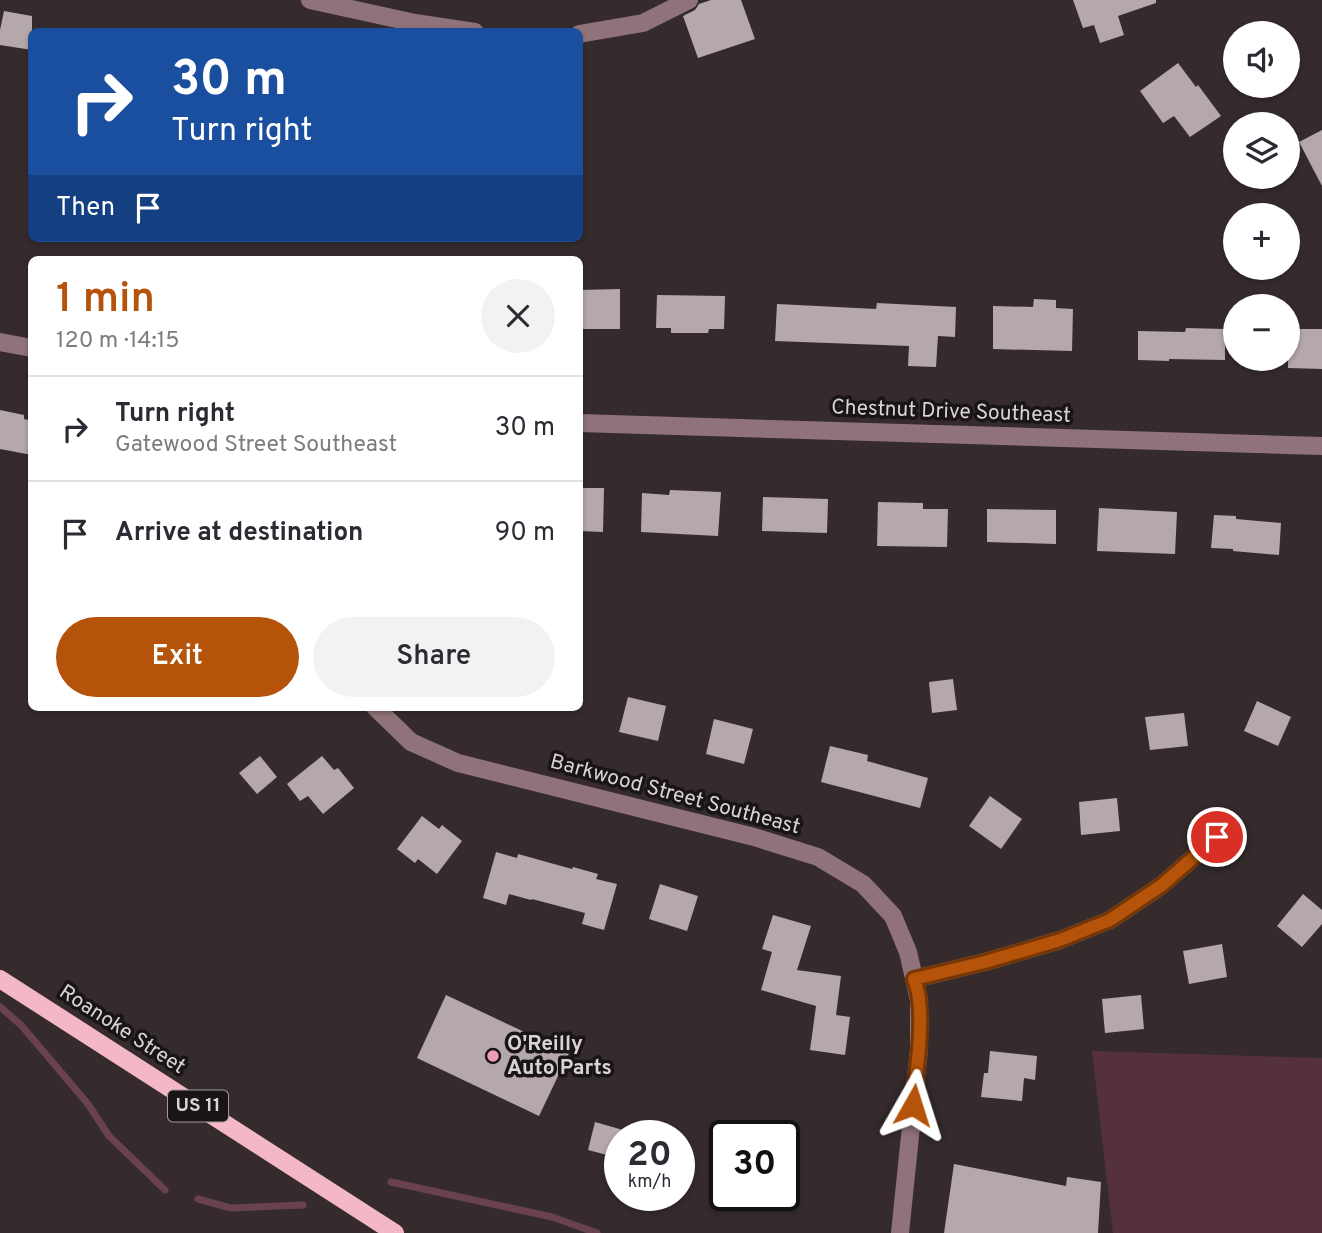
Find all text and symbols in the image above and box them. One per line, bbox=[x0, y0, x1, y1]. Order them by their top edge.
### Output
map controls bbox=[1223, 21, 1300, 371]
button: sound bbox=[1223, 21, 1300, 98]
text: 30 m bbox=[171, 51, 287, 113]
icon: right bbox=[56, 56, 147, 147]
text: Turn right bbox=[171, 112, 313, 152]
button: layers bbox=[1223, 112, 1300, 189]
icon: arrive bbox=[129, 189, 167, 227]
text: Then bbox=[56, 192, 115, 225]
button: + bbox=[1223, 203, 1300, 280]
text: 1 min bbox=[56, 274, 155, 327]
button: close bbox=[481, 279, 555, 353]
button: − bbox=[1223, 294, 1300, 371]
text: 120 m · 14:15 bbox=[56, 327, 180, 356]
street label: Chestnut Drive Southeast bbox=[831, 394, 1071, 430]
text: Turn right bbox=[115, 398, 235, 431]
icon: right bbox=[56, 410, 94, 448]
text: 30 m bbox=[495, 412, 555, 445]
text: Gatewood Street Southeast bbox=[115, 431, 397, 460]
icon: arrive bbox=[56, 515, 94, 553]
text: Arrive at destination bbox=[115, 517, 363, 550]
text: 90 m bbox=[495, 517, 555, 550]
button: Exit bbox=[56, 617, 299, 697]
button: Share bbox=[313, 617, 555, 697]
street label: Barkwood Street Southeast bbox=[547, 749, 803, 841]
pin bbox=[1187, 807, 1247, 867]
icon: arrive bbox=[1198, 818, 1236, 856]
street label: Roanoke Street bbox=[54, 979, 190, 1081]
place label: O'Reilly Auto Parts bbox=[507, 1031, 612, 1082]
marker: O'Reilly Auto Parts bbox=[485, 1048, 501, 1064]
position arrow bbox=[876, 1068, 950, 1142]
road number: US 11 bbox=[168, 1090, 228, 1122]
speed limit sign: 30 bbox=[709, 1120, 800, 1211]
text: 20 bbox=[627, 1134, 672, 1178]
text: km/h bbox=[628, 1171, 671, 1194]

